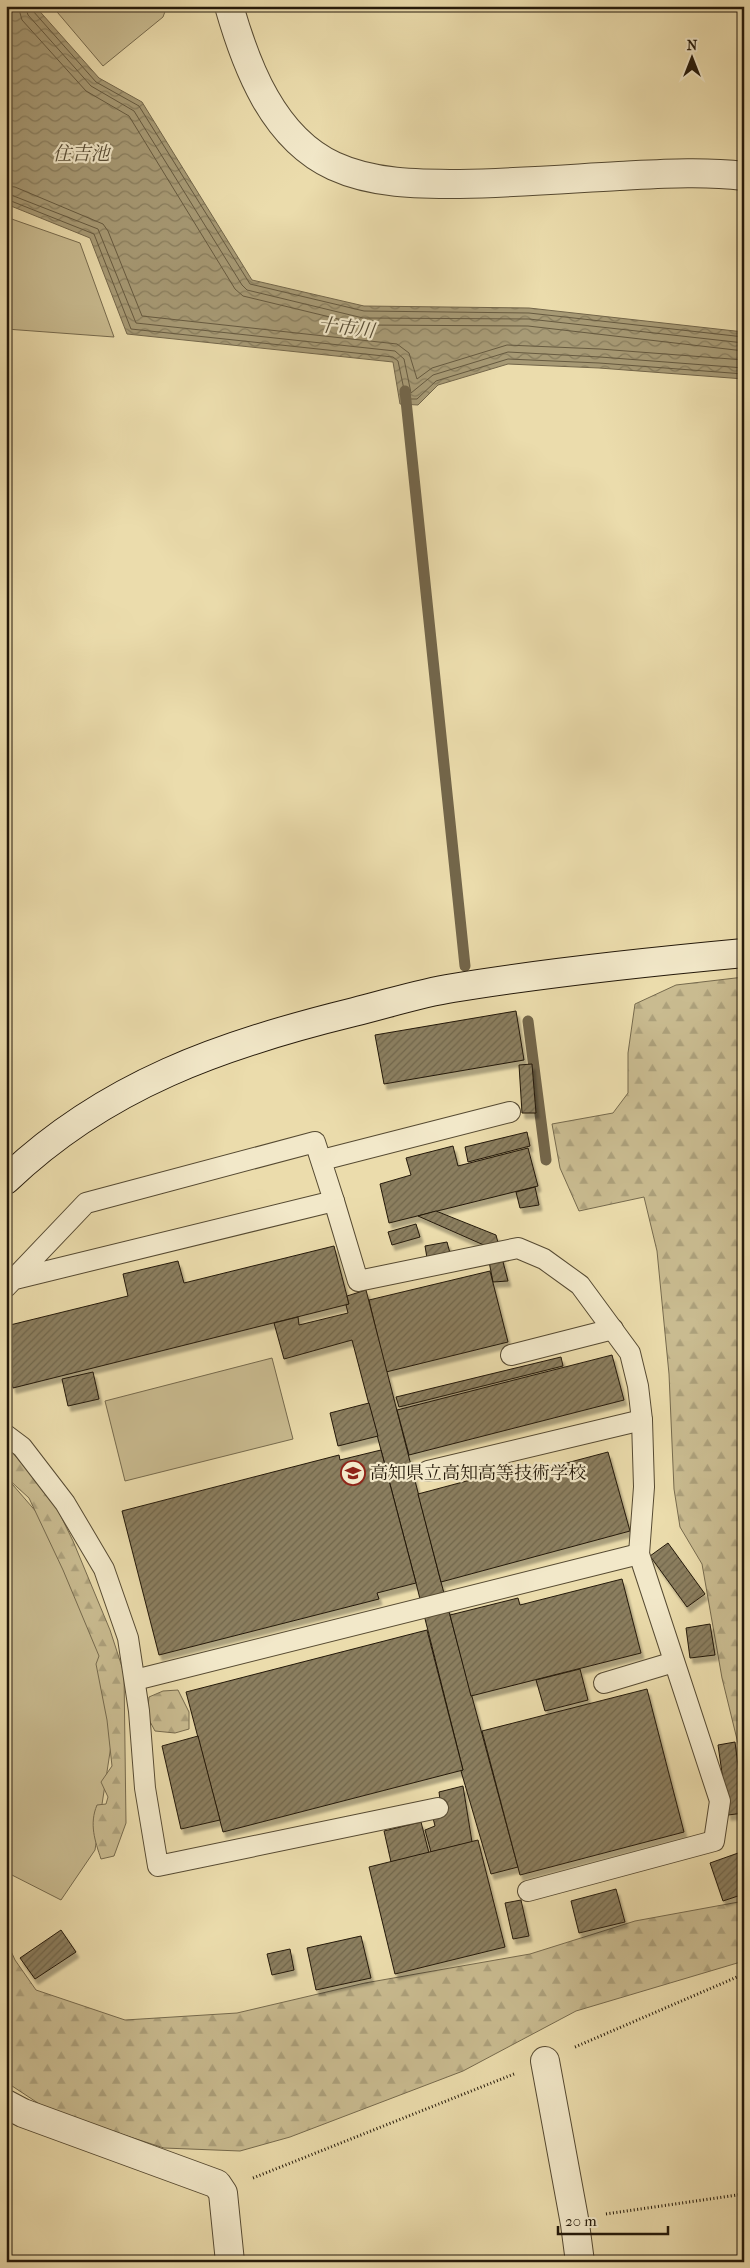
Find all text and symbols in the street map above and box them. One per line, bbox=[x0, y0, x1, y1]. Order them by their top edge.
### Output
north arrow bbox=[668, 32, 718, 82]
text: N bbox=[687, 37, 698, 54]
water label: 住吉池 bbox=[52, 143, 111, 165]
water label: 十市川 bbox=[316, 314, 378, 343]
school or university icon: 高知県立高知高等技術学校 bbox=[340, 1460, 366, 1486]
place label: 高知県立高知高等技術学校 bbox=[370, 1463, 586, 1484]
scale bar bbox=[558, 2203, 668, 2235]
text: 20 m bbox=[565, 2212, 597, 2230]

